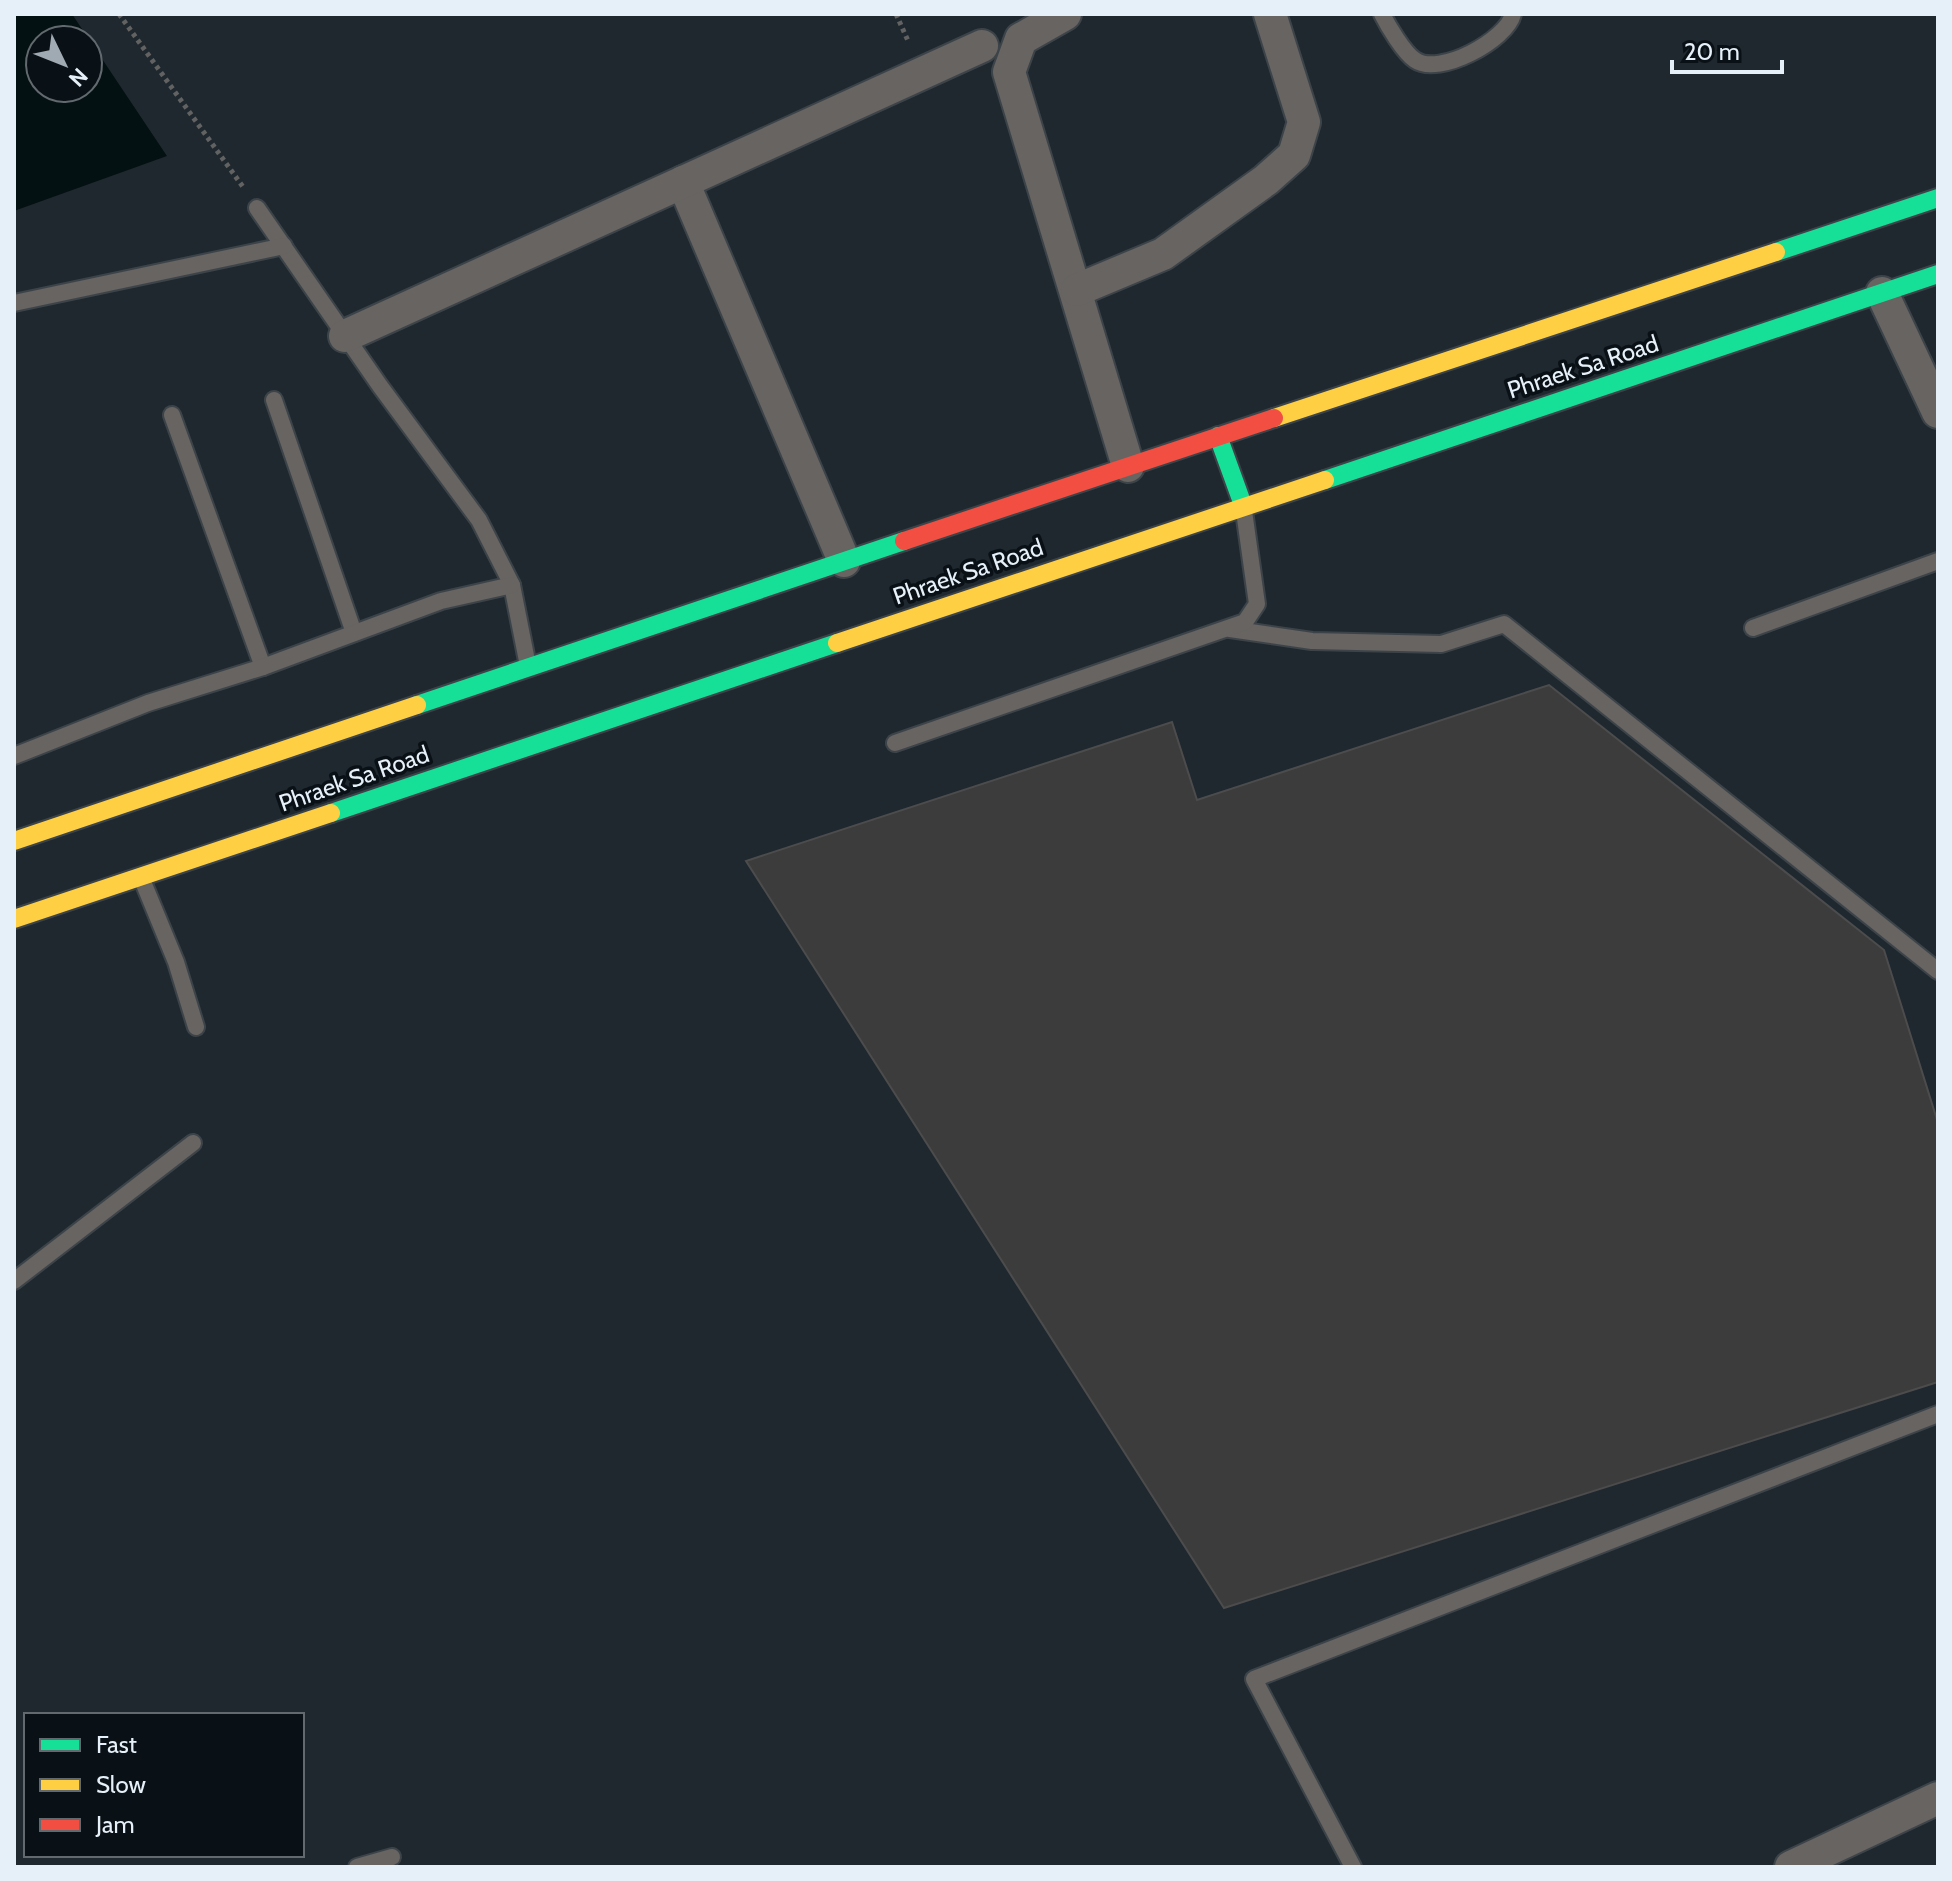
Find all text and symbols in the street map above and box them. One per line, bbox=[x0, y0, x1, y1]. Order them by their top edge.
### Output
north arrow bbox=[24, 24, 104, 104]
scale bar bbox=[1672, 24, 1782, 74]
text: 20 m bbox=[1684, 37, 1740, 66]
text: N bbox=[63, 62, 93, 92]
street label: Phraek Sa Road bbox=[1504, 328, 1662, 405]
street label: Phraek Sa Road bbox=[889, 532, 1047, 611]
street label: Phraek Sa Road bbox=[275, 739, 433, 818]
legend bbox=[24, 1713, 304, 1857]
text: Fast bbox=[96, 1730, 137, 1759]
text: Slow bbox=[96, 1770, 146, 1799]
text: Jam bbox=[95, 1810, 134, 1839]

